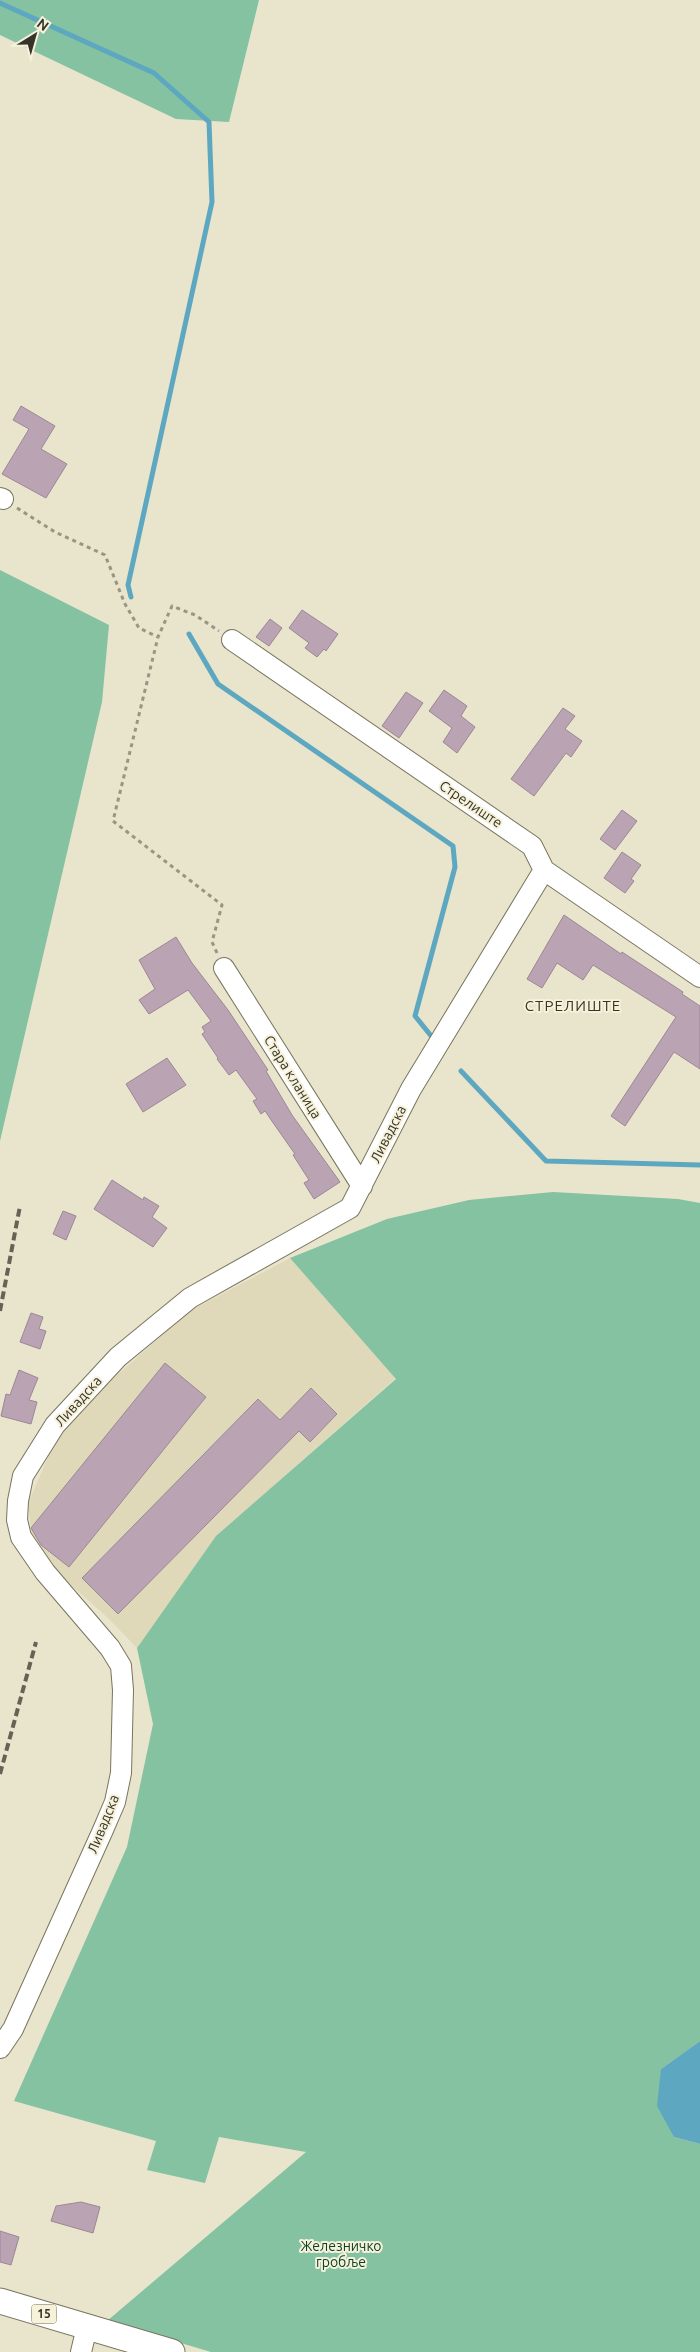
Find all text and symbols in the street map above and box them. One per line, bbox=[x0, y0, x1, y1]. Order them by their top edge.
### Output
north arrow bbox=[10, 10, 60, 60]
text: N bbox=[34, 15, 52, 34]
street label: Стрелиште bbox=[437, 777, 505, 831]
district label: СТРЕЛИШТЕ bbox=[525, 997, 621, 1014]
street label: Стара кланица bbox=[261, 1032, 325, 1122]
street label: Ливадска bbox=[367, 1103, 409, 1165]
street label: Ливадска bbox=[51, 1373, 105, 1429]
street label: Ливадска bbox=[84, 1792, 122, 1856]
park label: Железничко гробље bbox=[300, 2238, 382, 2270]
road number: 15 bbox=[32, 2304, 56, 2324]

